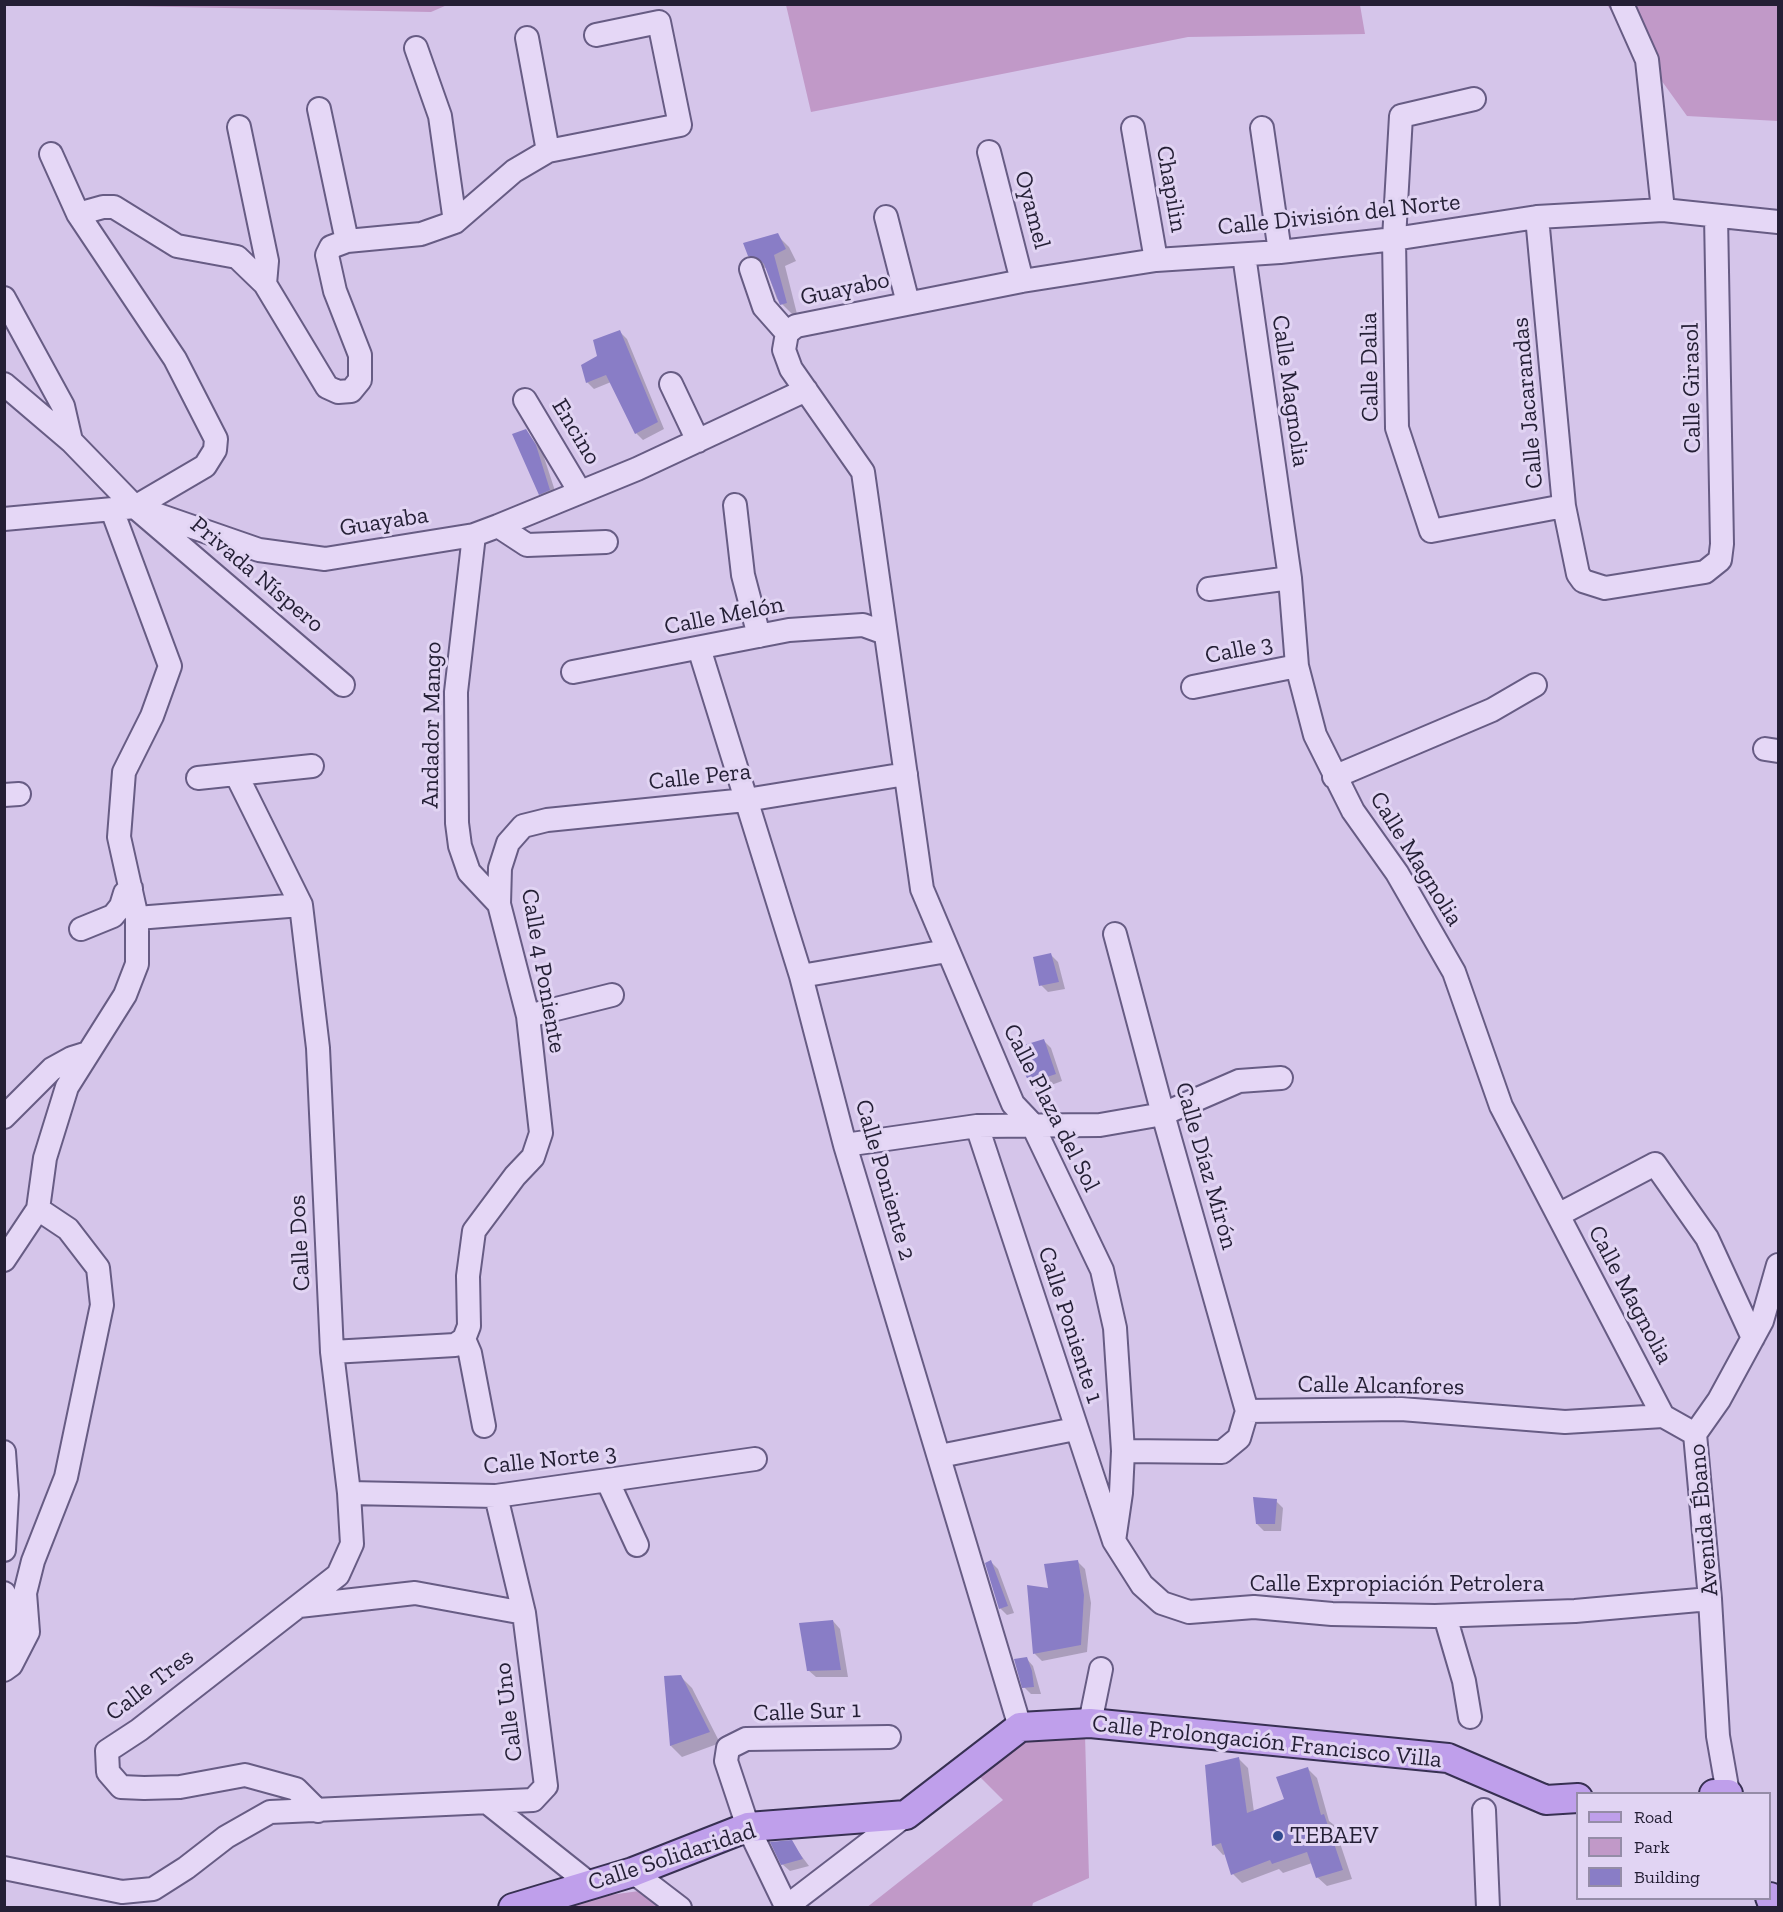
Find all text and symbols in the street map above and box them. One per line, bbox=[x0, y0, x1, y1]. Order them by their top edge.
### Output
street label: Chapilin bbox=[1149, 144, 1193, 234]
street label: Oyamel bbox=[1008, 168, 1056, 252]
street label: Calle División del Norte bbox=[1216, 188, 1462, 242]
street label: Guayabo bbox=[798, 266, 892, 312]
street label: Calle Dalia bbox=[1355, 312, 1385, 422]
street label: Calle Magnolia bbox=[1265, 313, 1315, 469]
street label: Calle Jacarandas bbox=[1506, 316, 1550, 490]
street label: Calle Girasol bbox=[1676, 322, 1708, 454]
street label: Encino bbox=[545, 394, 607, 470]
street label: Guayaba bbox=[338, 501, 430, 543]
street label: Privada Níspero bbox=[184, 511, 330, 639]
street label: Calle Melón bbox=[662, 590, 786, 642]
street label: Calle 3 bbox=[1203, 629, 1275, 671]
street label: Andador Mango bbox=[416, 641, 448, 809]
street label: Calle Pera bbox=[647, 757, 753, 797]
street label: Calle Magnolia bbox=[1363, 786, 1469, 932]
street label: Calle 4 Poniente bbox=[514, 887, 572, 1055]
street label: Calle Plaza del Sol bbox=[996, 1019, 1106, 1197]
street label: Calle Díaz Mirón bbox=[1168, 1079, 1244, 1253]
street label: Calle Poniente 2 bbox=[848, 1096, 922, 1264]
street label: Calle Dos bbox=[283, 1194, 317, 1292]
street label: Calle Magnolia bbox=[1581, 1221, 1679, 1369]
street label: Calle Poniente 1 bbox=[1031, 1243, 1109, 1407]
street label: Calle Alcanfores bbox=[1297, 1370, 1465, 1402]
street label: Calle Norte 3 bbox=[482, 1439, 618, 1481]
street label: Avenida Ébano bbox=[1683, 1443, 1725, 1597]
street label: Calle Expropiación Petrolera bbox=[1250, 1570, 1544, 1598]
street label: Calle Tres bbox=[100, 1643, 200, 1727]
street label: Calle Uno bbox=[489, 1661, 529, 1763]
street label: Calle Sur 1 bbox=[753, 1696, 861, 1728]
street label: Calle Prolongación Francisco Villa bbox=[1091, 1709, 1443, 1775]
legend bbox=[1576, 1792, 1771, 1900]
text: Road bbox=[1634, 1806, 1673, 1828]
street label: Calle Solidaridad bbox=[585, 1816, 759, 1898]
place label: TEBAEV bbox=[1290, 1822, 1378, 1850]
marker: TEBAEV bbox=[1271, 1829, 1285, 1843]
text: Park bbox=[1634, 1836, 1670, 1858]
text: Building bbox=[1634, 1866, 1700, 1888]

